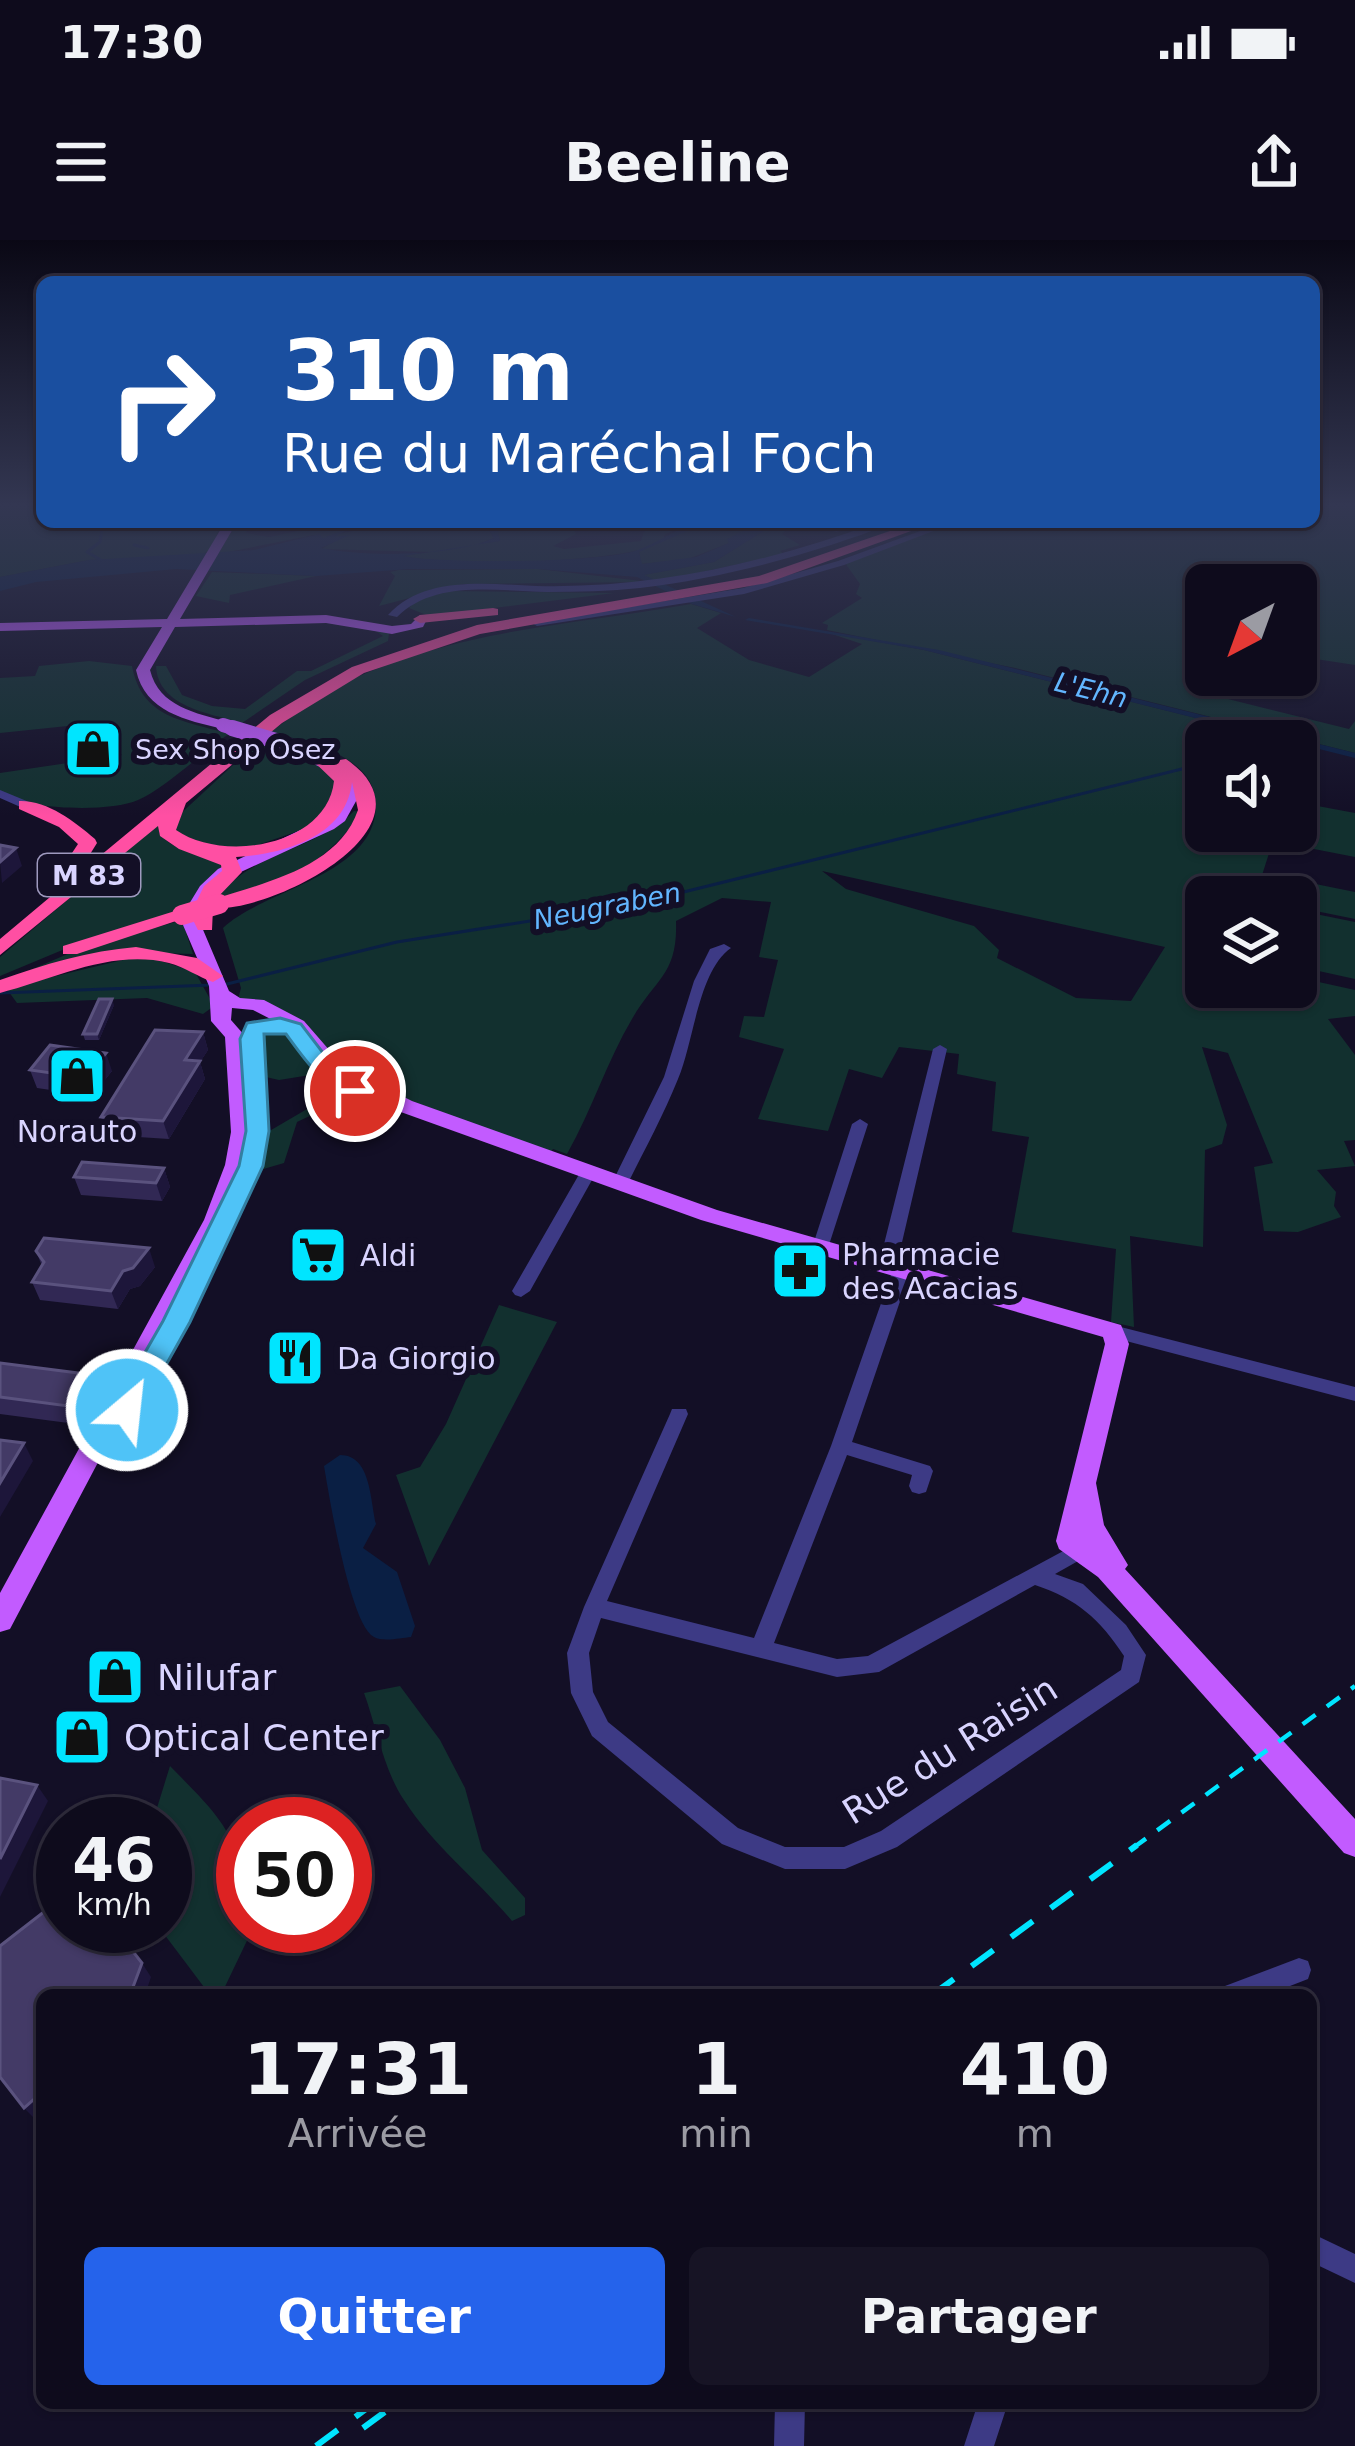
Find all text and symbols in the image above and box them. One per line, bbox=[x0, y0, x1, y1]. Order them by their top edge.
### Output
text: 17:30 bbox=[60, 16, 203, 69]
icon: menu bbox=[48, 129, 114, 195]
icon: share bbox=[1241, 129, 1307, 195]
text: Beeline bbox=[564, 131, 791, 194]
text: 310 m bbox=[282, 322, 574, 420]
icon: right bbox=[84, 324, 240, 480]
text: Rue du Maréchal Foch bbox=[282, 422, 877, 485]
north arrow bbox=[1185, 564, 1317, 696]
map controls bbox=[1185, 564, 1317, 1008]
water label: L'Ehn bbox=[1051, 666, 1131, 714]
shop icon: Sex Shop Osez bbox=[62, 718, 124, 780]
button: sound bbox=[1185, 720, 1317, 852]
place label: Sex Shop Osez bbox=[135, 734, 335, 765]
road number: M 83 bbox=[38, 854, 140, 896]
button: layers bbox=[1185, 876, 1317, 1008]
water label: Neugraben bbox=[531, 877, 683, 935]
pin bbox=[304, 1040, 406, 1142]
shop icon: Norauto bbox=[46, 1045, 108, 1107]
icon: arrive bbox=[322, 1058, 388, 1124]
place label: Norauto bbox=[17, 1114, 137, 1149]
supermarket icon: Aldi bbox=[287, 1224, 349, 1286]
place label: Pharmacie des Acacias bbox=[842, 1237, 1018, 1306]
place label: Aldi bbox=[360, 1238, 416, 1273]
pharmacy icon: Pharmacie des Acacias bbox=[769, 1240, 831, 1302]
restaurant icon: Da Giorgio bbox=[264, 1327, 326, 1389]
place label: Da Giorgio bbox=[337, 1341, 496, 1376]
position arrow bbox=[64, 1347, 190, 1473]
shop icon: Nilufar bbox=[84, 1646, 146, 1708]
place label: Nilufar bbox=[157, 1657, 276, 1698]
street label: Rue du Raisin bbox=[835, 1668, 1065, 1832]
shop icon: Optical Center bbox=[51, 1706, 113, 1768]
place label: Optical Center bbox=[124, 1717, 384, 1758]
speed limit sign: 50 bbox=[216, 1797, 372, 1953]
text: 46 bbox=[72, 1825, 156, 1895]
text: km/h bbox=[76, 1887, 152, 1922]
text: 17:31 bbox=[243, 2027, 472, 2111]
text: 1 bbox=[691, 2027, 741, 2111]
text: 410 bbox=[960, 2027, 1110, 2111]
text: Arrivée bbox=[288, 2111, 428, 2156]
text: min bbox=[679, 2111, 753, 2156]
text: m bbox=[1016, 2111, 1054, 2156]
button: Quitter bbox=[84, 2247, 665, 2385]
button: Partager bbox=[689, 2247, 1269, 2385]

